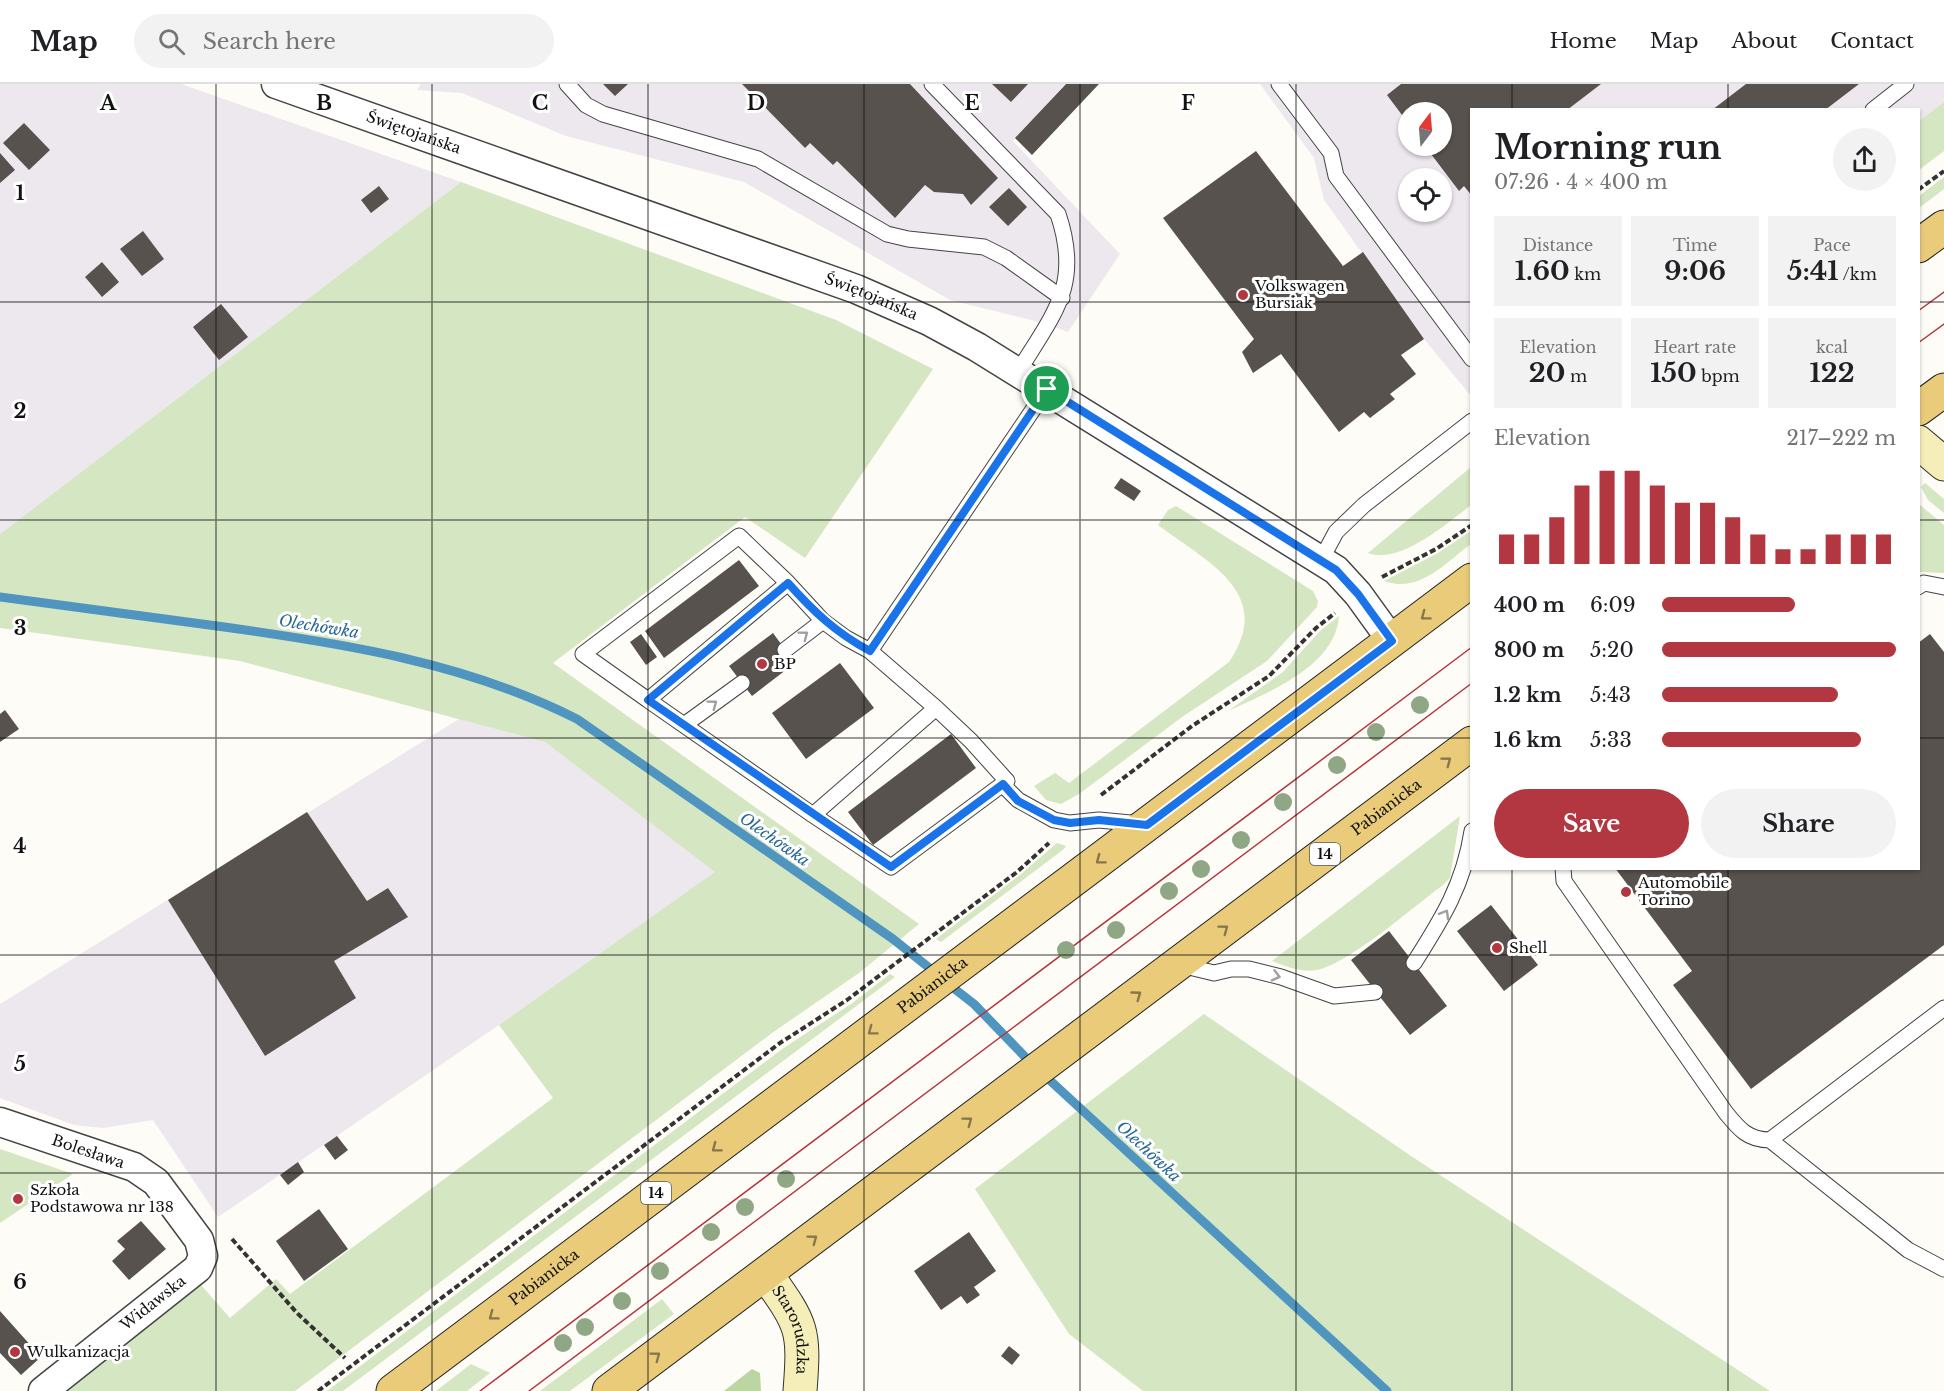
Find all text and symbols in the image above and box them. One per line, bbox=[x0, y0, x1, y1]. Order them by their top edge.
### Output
search box bbox=[134, 14, 554, 68]
text: Map bbox=[30, 24, 98, 59]
icon: search bbox=[155, 25, 188, 58]
text: Search here bbox=[203, 28, 336, 55]
text: Home bbox=[1550, 28, 1617, 54]
text: Map bbox=[1650, 28, 1698, 54]
text: About bbox=[1731, 28, 1797, 54]
text: Contact bbox=[1830, 28, 1914, 54]
text: A bbox=[99, 91, 117, 115]
text: B bbox=[316, 91, 332, 115]
text: C bbox=[532, 91, 548, 115]
text: D bbox=[747, 91, 765, 115]
text: E bbox=[964, 91, 980, 115]
text: F bbox=[1181, 91, 1195, 115]
north arrow bbox=[1398, 102, 1452, 156]
map controls bbox=[1398, 102, 1452, 222]
street label: Świętojańska bbox=[364, 107, 464, 158]
text: Morning run bbox=[1494, 127, 1722, 168]
button: share bbox=[1833, 128, 1896, 191]
button: locate bbox=[1398, 168, 1452, 222]
text: 07:26 · 4 × 400 m bbox=[1494, 170, 1667, 194]
text: 1 bbox=[16, 181, 25, 205]
text: Distance bbox=[1523, 235, 1593, 255]
text: Time bbox=[1673, 235, 1717, 255]
text: Pace bbox=[1813, 235, 1851, 255]
text: 1.60 bbox=[1515, 255, 1570, 287]
text: 9:06 bbox=[1664, 255, 1726, 287]
text: 5:41 bbox=[1787, 255, 1839, 287]
text: km bbox=[1570, 264, 1601, 284]
text: /km bbox=[1839, 264, 1877, 284]
street label: Świętojańska bbox=[822, 269, 921, 324]
place label: Volkswagen Bursiak bbox=[1254, 276, 1345, 312]
marker: Volkswagen Bursiak bbox=[1236, 288, 1250, 302]
text: Elevation bbox=[1519, 337, 1597, 357]
text: Heart rate bbox=[1654, 337, 1736, 357]
text: kcal bbox=[1816, 337, 1848, 357]
text: 20 bbox=[1529, 357, 1565, 389]
text: 150 bbox=[1650, 357, 1697, 389]
text: 122 bbox=[1809, 357, 1855, 389]
pin bbox=[1021, 363, 1072, 414]
text: m bbox=[1565, 366, 1587, 386]
text: bpm bbox=[1697, 366, 1740, 386]
icon: arrive bbox=[1030, 372, 1063, 405]
text: 2 bbox=[13, 399, 27, 423]
text: Elevation bbox=[1494, 426, 1591, 450]
text: 217–222 m bbox=[1786, 426, 1896, 450]
text: 400 m bbox=[1494, 593, 1565, 617]
text: 6:09 bbox=[1590, 593, 1636, 617]
one-way arrow bbox=[1421, 608, 1432, 619]
water label: Olechówka bbox=[278, 610, 360, 642]
text: 3 bbox=[14, 616, 26, 640]
one-way arrow bbox=[797, 632, 808, 643]
text: 800 m bbox=[1494, 638, 1564, 662]
text: 5:20 bbox=[1590, 638, 1634, 662]
place label: BP bbox=[774, 654, 796, 673]
marker: BP bbox=[755, 657, 769, 671]
text: 1.2 km bbox=[1494, 683, 1562, 707]
text: 5:43 bbox=[1590, 683, 1631, 707]
one-way arrow bbox=[706, 700, 717, 711]
text: 1.6 km bbox=[1494, 728, 1562, 752]
text: 5:33 bbox=[1590, 728, 1632, 752]
one-way arrow bbox=[1441, 758, 1452, 769]
street label: Pabianicka bbox=[1347, 774, 1425, 839]
button: Save bbox=[1494, 789, 1689, 858]
button: Share bbox=[1701, 789, 1896, 858]
water label: Olechówka bbox=[736, 808, 814, 870]
text: 4 bbox=[13, 834, 27, 858]
road number: 14 bbox=[1310, 843, 1340, 865]
one-way arrow bbox=[1096, 853, 1107, 864]
place label: Automobile Torino bbox=[1637, 873, 1729, 909]
marker: Automobile Torino bbox=[1619, 885, 1633, 899]
one-way arrow bbox=[1438, 910, 1449, 920]
one-way arrow bbox=[1218, 925, 1229, 936]
place label: Shell bbox=[1509, 938, 1547, 957]
marker: Shell bbox=[1490, 941, 1504, 955]
street label: Pabianicka bbox=[893, 952, 972, 1018]
one-way arrow bbox=[1270, 969, 1281, 981]
one-way arrow bbox=[1130, 991, 1141, 1002]
one-way arrow bbox=[868, 1024, 879, 1035]
text: 5 bbox=[14, 1052, 26, 1076]
water label: Olechówka bbox=[1113, 1116, 1185, 1186]
one-way arrow bbox=[961, 1117, 972, 1128]
street label: Bolesława bbox=[50, 1130, 128, 1172]
one-way arrow bbox=[712, 1141, 723, 1152]
place label: Szkoła Podstawowa nr 138 bbox=[30, 1180, 174, 1216]
road number: 14 bbox=[641, 1182, 671, 1204]
marker: Szkoła Podstawowa nr 138 bbox=[11, 1192, 25, 1206]
one-way arrow bbox=[806, 1235, 817, 1246]
street label: Pabianicka bbox=[505, 1244, 583, 1310]
text: 6 bbox=[13, 1270, 27, 1294]
street label: Widawska bbox=[115, 1271, 190, 1335]
street label: Starorudzka bbox=[768, 1282, 812, 1376]
one-way arrow bbox=[489, 1308, 500, 1319]
place label: Wulkanizacja bbox=[26, 1342, 130, 1361]
marker: Wulkanizacja bbox=[8, 1345, 22, 1359]
one-way arrow bbox=[649, 1352, 660, 1363]

